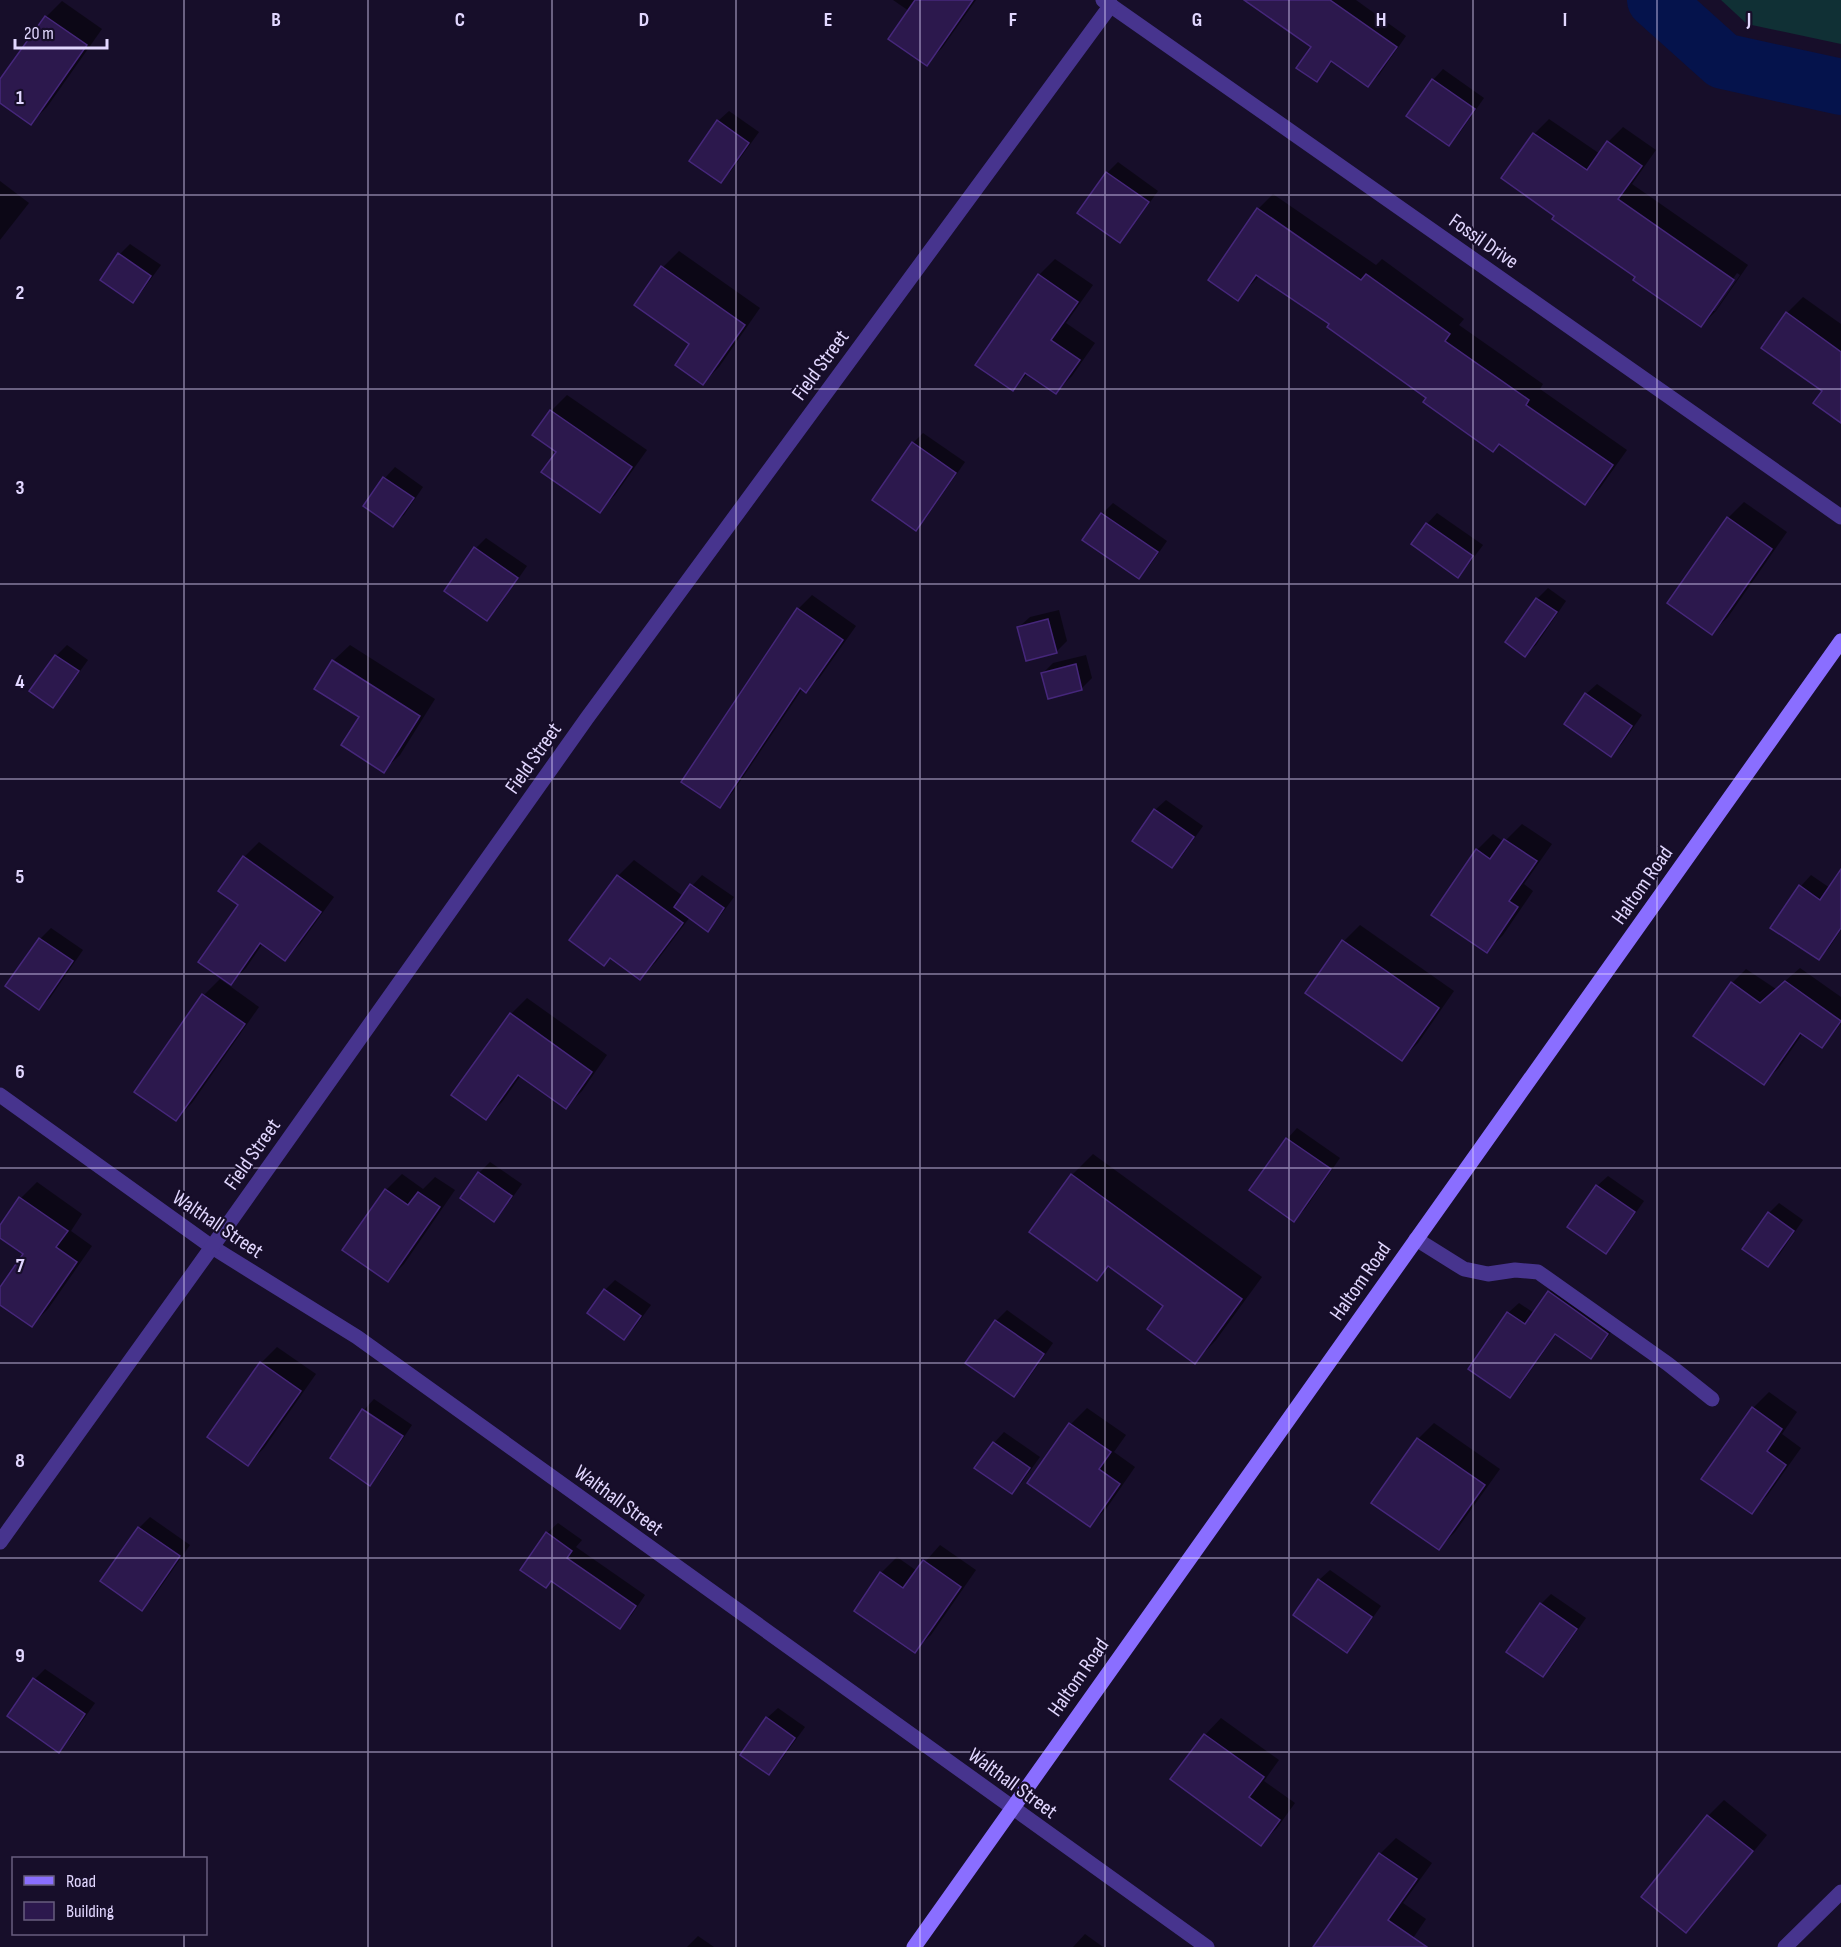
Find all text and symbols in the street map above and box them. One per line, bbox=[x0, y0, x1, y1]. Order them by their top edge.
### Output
text: B bbox=[271, 8, 281, 32]
text: C bbox=[455, 8, 465, 32]
text: D bbox=[639, 8, 649, 32]
text: E bbox=[824, 8, 832, 32]
text: F bbox=[1009, 8, 1017, 32]
text: G bbox=[1192, 8, 1202, 32]
text: H bbox=[1376, 8, 1386, 32]
text: I bbox=[1563, 8, 1567, 32]
text: J bbox=[1746, 8, 1751, 32]
scale bar bbox=[15, 12, 106, 50]
text: 20 m bbox=[24, 23, 54, 44]
text: 1 bbox=[16, 86, 24, 110]
street label: Fossil Drive bbox=[1444, 209, 1523, 274]
text: 2 bbox=[16, 281, 24, 305]
street label: Field Street bbox=[787, 325, 854, 405]
text: 3 bbox=[16, 476, 25, 500]
text: 4 bbox=[15, 670, 25, 694]
street label: Field Street bbox=[500, 718, 567, 799]
street label: Haltom Road bbox=[1607, 841, 1678, 929]
text: 5 bbox=[16, 865, 25, 889]
text: 6 bbox=[15, 1060, 25, 1084]
street label: Field Street bbox=[219, 1114, 286, 1195]
street label: Walthall Street bbox=[168, 1185, 268, 1264]
street label: Haltom Road bbox=[1325, 1237, 1396, 1325]
text: 7 bbox=[16, 1254, 25, 1278]
text: 8 bbox=[15, 1449, 25, 1473]
street label: Walthall Street bbox=[569, 1460, 668, 1541]
street label: Haltom Road bbox=[1043, 1633, 1114, 1721]
text: 9 bbox=[15, 1644, 25, 1668]
street label: Walthall Street bbox=[963, 1743, 1062, 1824]
legend bbox=[12, 1857, 207, 1935]
text: Road bbox=[66, 1871, 96, 1892]
text: Building bbox=[66, 1901, 114, 1922]

